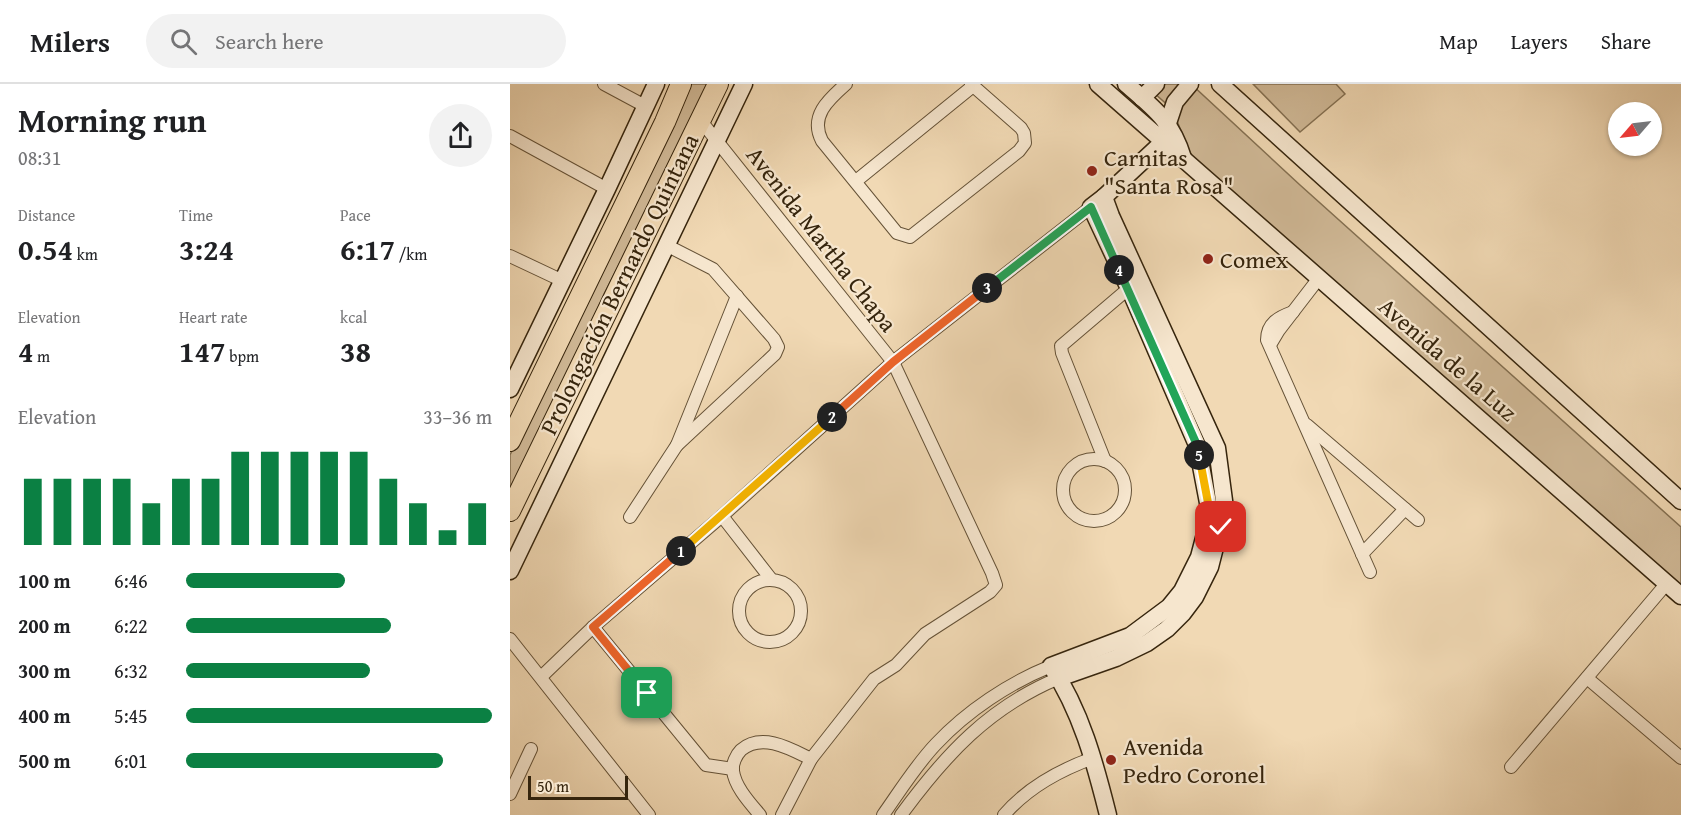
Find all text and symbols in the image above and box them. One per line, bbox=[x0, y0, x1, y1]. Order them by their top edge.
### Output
search box bbox=[146, 14, 566, 68]
text: Milers bbox=[30, 21, 110, 62]
icon: search bbox=[167, 25, 200, 58]
text: Search here bbox=[215, 25, 324, 57]
text: Map bbox=[1439, 26, 1478, 57]
text: Layers bbox=[1511, 26, 1568, 57]
text: Share bbox=[1601, 26, 1651, 57]
text: Morning run bbox=[18, 96, 207, 144]
north arrow bbox=[1608, 102, 1662, 156]
map controls bbox=[1608, 102, 1662, 156]
button: share bbox=[429, 104, 492, 167]
street label: Prolongación Bernardo Quintana bbox=[531, 127, 708, 440]
street label: Avenida Martha Chapa bbox=[738, 139, 906, 340]
place label: Carnitas "Santa Rosa" bbox=[1104, 140, 1234, 203]
text: 08:31 bbox=[18, 143, 61, 172]
marker: Carnitas "Santa Rosa" bbox=[1085, 164, 1099, 178]
text: Distance bbox=[18, 203, 75, 227]
text: Time bbox=[179, 203, 213, 227]
text: Pace bbox=[340, 203, 371, 227]
text: 0.54 bbox=[18, 227, 73, 271]
text: 3:24 bbox=[179, 227, 234, 271]
text: 6:17 bbox=[340, 227, 395, 271]
text: km bbox=[73, 242, 98, 266]
text: /km bbox=[395, 242, 427, 266]
place label: Comex bbox=[1220, 242, 1289, 277]
marker: Comex bbox=[1201, 252, 1215, 266]
pin: 4 bbox=[1104, 255, 1134, 285]
text: 4 bbox=[1115, 258, 1123, 282]
pin: 3 bbox=[972, 273, 1002, 303]
text: 3 bbox=[983, 276, 991, 300]
street label: Avenida de la Luz bbox=[1371, 289, 1525, 429]
text: Elevation bbox=[18, 305, 81, 329]
text: Heart rate bbox=[179, 305, 248, 329]
text: kcal bbox=[340, 305, 367, 329]
text: 4 bbox=[18, 329, 34, 373]
text: 147 bbox=[179, 329, 226, 373]
text: 38 bbox=[340, 329, 371, 373]
text: m bbox=[34, 344, 50, 368]
text: bpm bbox=[226, 344, 259, 368]
text: Elevation bbox=[18, 402, 96, 431]
text: 33–36 m bbox=[423, 402, 492, 431]
pin: 2 bbox=[817, 402, 847, 432]
text: 2 bbox=[828, 405, 836, 429]
pin: 5 bbox=[1184, 440, 1214, 470]
text: 5 bbox=[1195, 443, 1203, 467]
pin bbox=[1195, 501, 1246, 552]
icon: check bbox=[1204, 510, 1237, 543]
pin: 1 bbox=[666, 536, 696, 566]
text: 1 bbox=[677, 539, 685, 563]
text: 100 m bbox=[18, 566, 71, 595]
text: 6:46 bbox=[114, 566, 148, 595]
text: 200 m bbox=[18, 611, 71, 640]
text: 6:22 bbox=[114, 611, 148, 640]
text: 300 m bbox=[18, 656, 71, 685]
text: 6:32 bbox=[114, 656, 148, 685]
pin bbox=[621, 667, 672, 718]
icon: arrive bbox=[630, 676, 663, 709]
text: 400 m bbox=[18, 701, 71, 730]
text: 5:45 bbox=[114, 701, 148, 730]
place label: Avenida Pedro Coronel bbox=[1123, 729, 1266, 792]
text: 500 m bbox=[18, 746, 71, 775]
text: 6:01 bbox=[114, 746, 148, 775]
marker: Avenida Pedro Coronel bbox=[1104, 753, 1118, 767]
scale bar bbox=[528, 773, 628, 800]
text: 50 m bbox=[537, 774, 569, 798]

